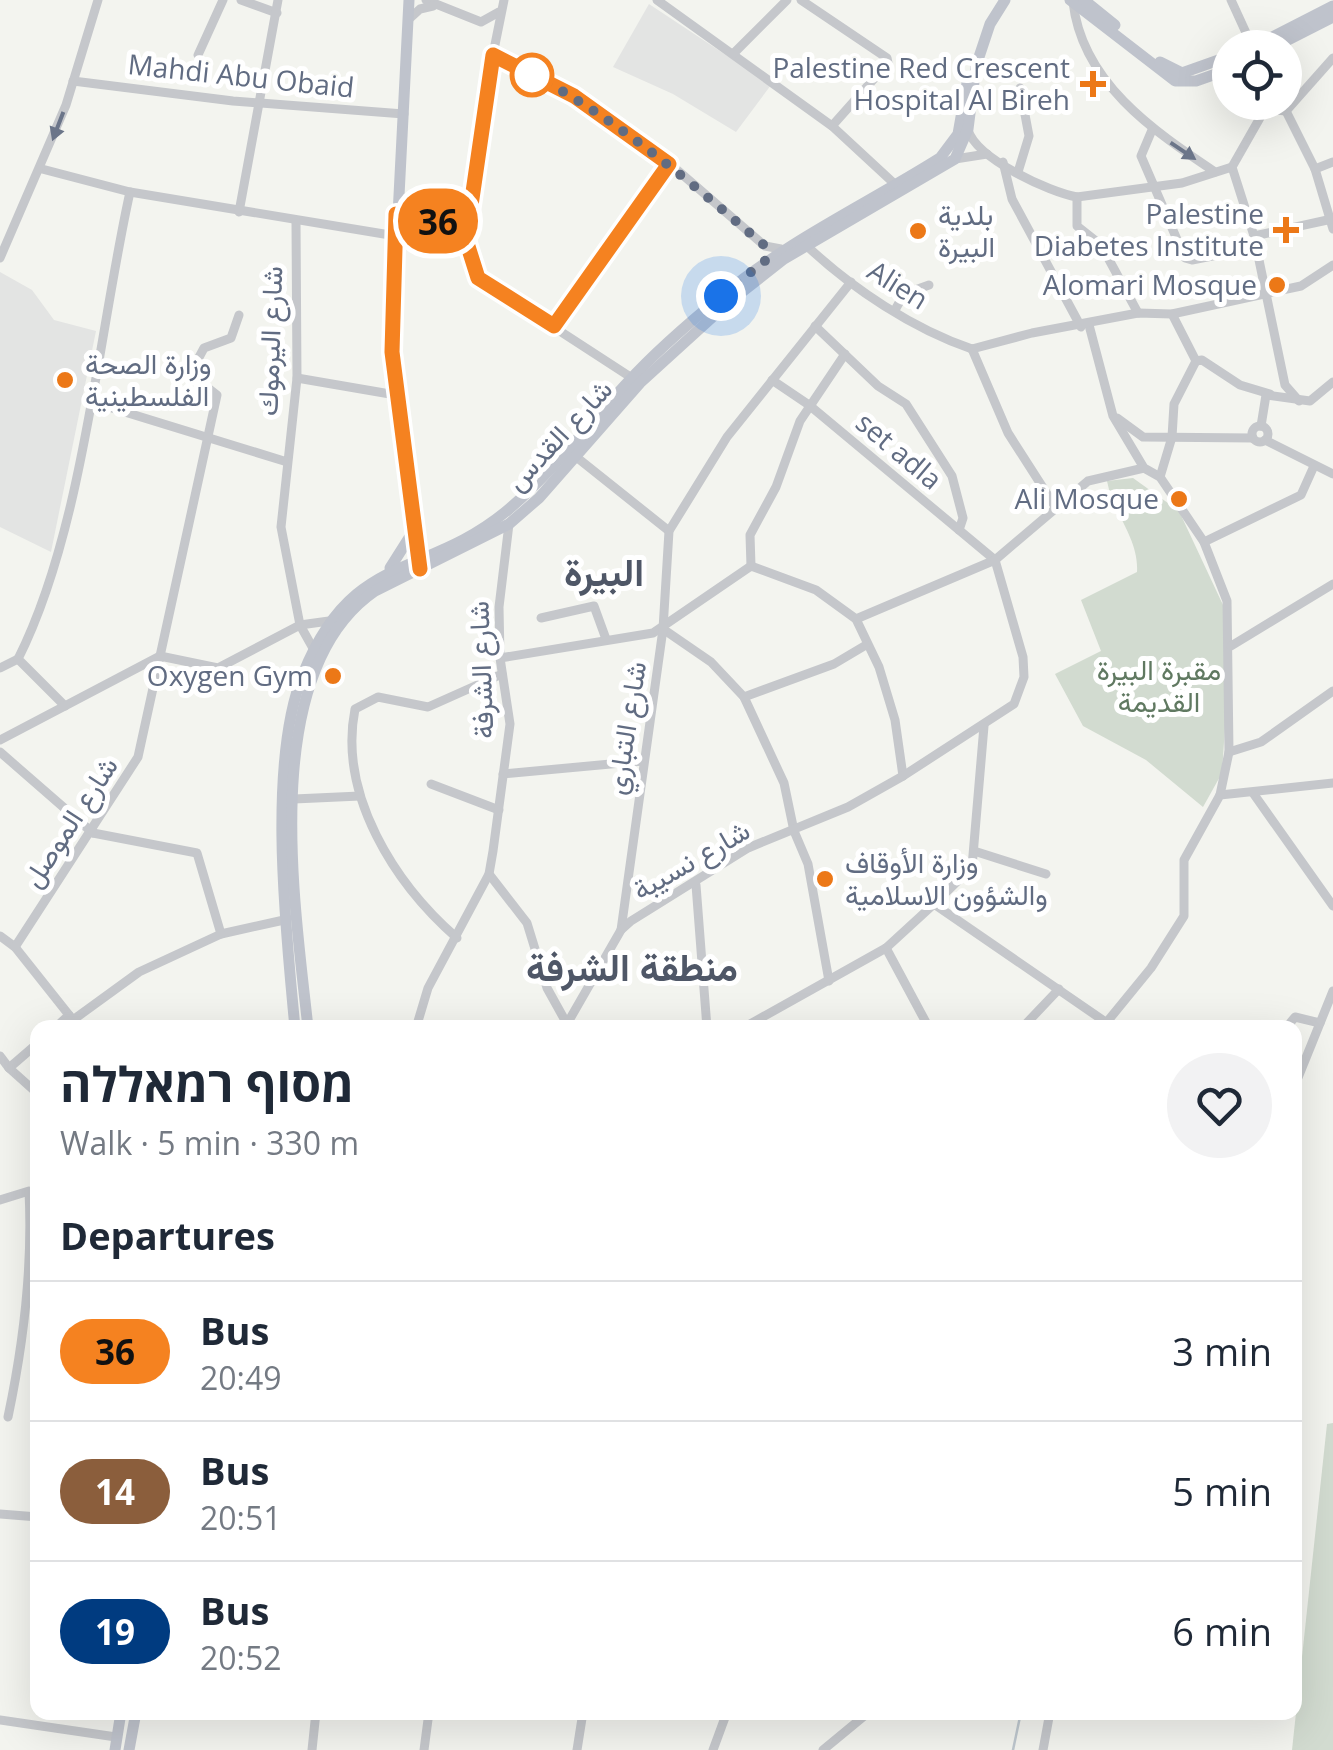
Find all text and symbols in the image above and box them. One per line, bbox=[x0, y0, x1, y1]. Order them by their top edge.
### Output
map controls bbox=[1212, 30, 1302, 120]
button: locate bbox=[1212, 30, 1302, 120]
street label: Mahdi Abu Obaid bbox=[126, 44, 356, 106]
place label: Palestine Red Crescent Hospital Al Bireh bbox=[772, 48, 1070, 118]
unlabelled marker bbox=[511, 54, 553, 96]
marker: Palestine Red Crescent Hospital Al Bireh bbox=[1080, 71, 1106, 97]
one-way arrow bbox=[50, 112, 65, 142]
one-way arrow bbox=[1170, 142, 1197, 160]
line badge: 36 bbox=[393, 188, 483, 254]
place label: Palestine Diabetes Institute bbox=[1034, 194, 1264, 264]
place label: بلدية البيرة bbox=[938, 195, 995, 265]
text: 36 bbox=[418, 198, 458, 245]
marker: Palestine Diabetes Institute bbox=[1273, 217, 1299, 243]
marker: بلدية البيرة bbox=[907, 220, 929, 242]
street label: Alien bbox=[861, 251, 936, 317]
street label: شارع اليرموك bbox=[247, 265, 292, 417]
place label: Alomari Mosque bbox=[1043, 265, 1257, 303]
your location bbox=[696, 271, 746, 321]
marker: Alomari Mosque bbox=[1266, 274, 1288, 296]
place label: وزارة الصحة الفلسطينية bbox=[85, 344, 212, 414]
marker: وزارة الصحة الفلسطينية bbox=[54, 369, 76, 391]
street label: شارع القدس bbox=[497, 370, 621, 499]
street label: set adla bbox=[848, 403, 951, 497]
place label: Ali Mosque bbox=[1014, 479, 1159, 517]
marker: Ali Mosque bbox=[1168, 488, 1190, 510]
district label: البيرة bbox=[564, 545, 644, 597]
street label: شارع الشرفة bbox=[459, 600, 502, 740]
park label: مقبرة البيرة القديمة bbox=[1097, 650, 1221, 720]
place label: Oxygen Gym bbox=[147, 656, 313, 694]
street label: شارع التباري bbox=[596, 658, 659, 798]
marker: Oxygen Gym bbox=[322, 665, 344, 687]
street label: شارع الموصل bbox=[13, 749, 126, 895]
street label: شارع نسيبة bbox=[625, 810, 757, 909]
place label: وزارة الأوقاف والشؤون الاسلامية bbox=[845, 843, 1048, 913]
marker: وزارة الأوقاف والشؤون الاسلامية bbox=[814, 868, 836, 890]
district label: منطقة الشرفة bbox=[526, 940, 738, 992]
text: מסוף רמאללה bbox=[60, 1051, 354, 1116]
button: heart bbox=[1167, 1053, 1272, 1158]
text: Walk · 5 min · 330 m bbox=[60, 1121, 359, 1164]
text: Departures bbox=[60, 1209, 275, 1261]
text: Bus bbox=[200, 1304, 269, 1356]
text: 3 min bbox=[1172, 1325, 1272, 1377]
text: 36 bbox=[95, 1328, 135, 1375]
text: 20:49 bbox=[200, 1356, 282, 1399]
text: Bus bbox=[200, 1444, 269, 1496]
text: 5 min bbox=[1172, 1465, 1272, 1517]
text: 14 bbox=[95, 1468, 135, 1515]
text: 20:51 bbox=[200, 1496, 282, 1539]
text: Bus bbox=[200, 1584, 269, 1636]
text: 6 min bbox=[1172, 1605, 1272, 1657]
text: 19 bbox=[95, 1608, 135, 1655]
text: 20:52 bbox=[200, 1636, 282, 1679]

